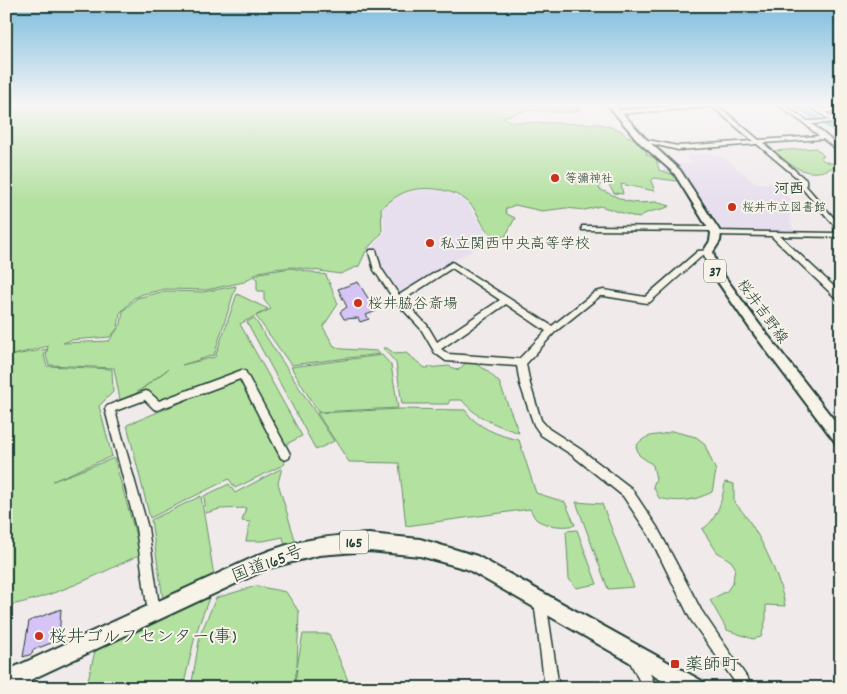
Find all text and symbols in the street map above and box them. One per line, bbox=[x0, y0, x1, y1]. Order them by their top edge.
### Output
place label: 等彌神社 bbox=[565, 171, 613, 188]
marker: 等彌神社 bbox=[549, 172, 561, 184]
district label: 河西 bbox=[774, 179, 804, 201]
place label: 桜井市立図書館 bbox=[742, 200, 826, 217]
marker: 桜井市立図書館 bbox=[726, 201, 738, 213]
place label: 私立関西中央高等学校 bbox=[440, 234, 590, 256]
marker: 私立関西中央高等学校 bbox=[424, 237, 436, 249]
road number: 37 bbox=[704, 260, 726, 282]
street label: 桜井吉野線 bbox=[730, 275, 792, 349]
place label: 桜井脇谷斎場 bbox=[368, 294, 458, 316]
marker: 桜井脇谷斎場 bbox=[352, 297, 364, 309]
road number: 165 bbox=[340, 530, 368, 554]
street label: 国道165号 bbox=[228, 540, 307, 590]
place label: 桜井ゴルフセンター(事) bbox=[49, 626, 237, 651]
marker: 桜井ゴルフセンター(事) bbox=[33, 630, 45, 642]
place label: 薬師町 bbox=[685, 654, 739, 679]
marker: 薬師町 bbox=[669, 658, 681, 670]

